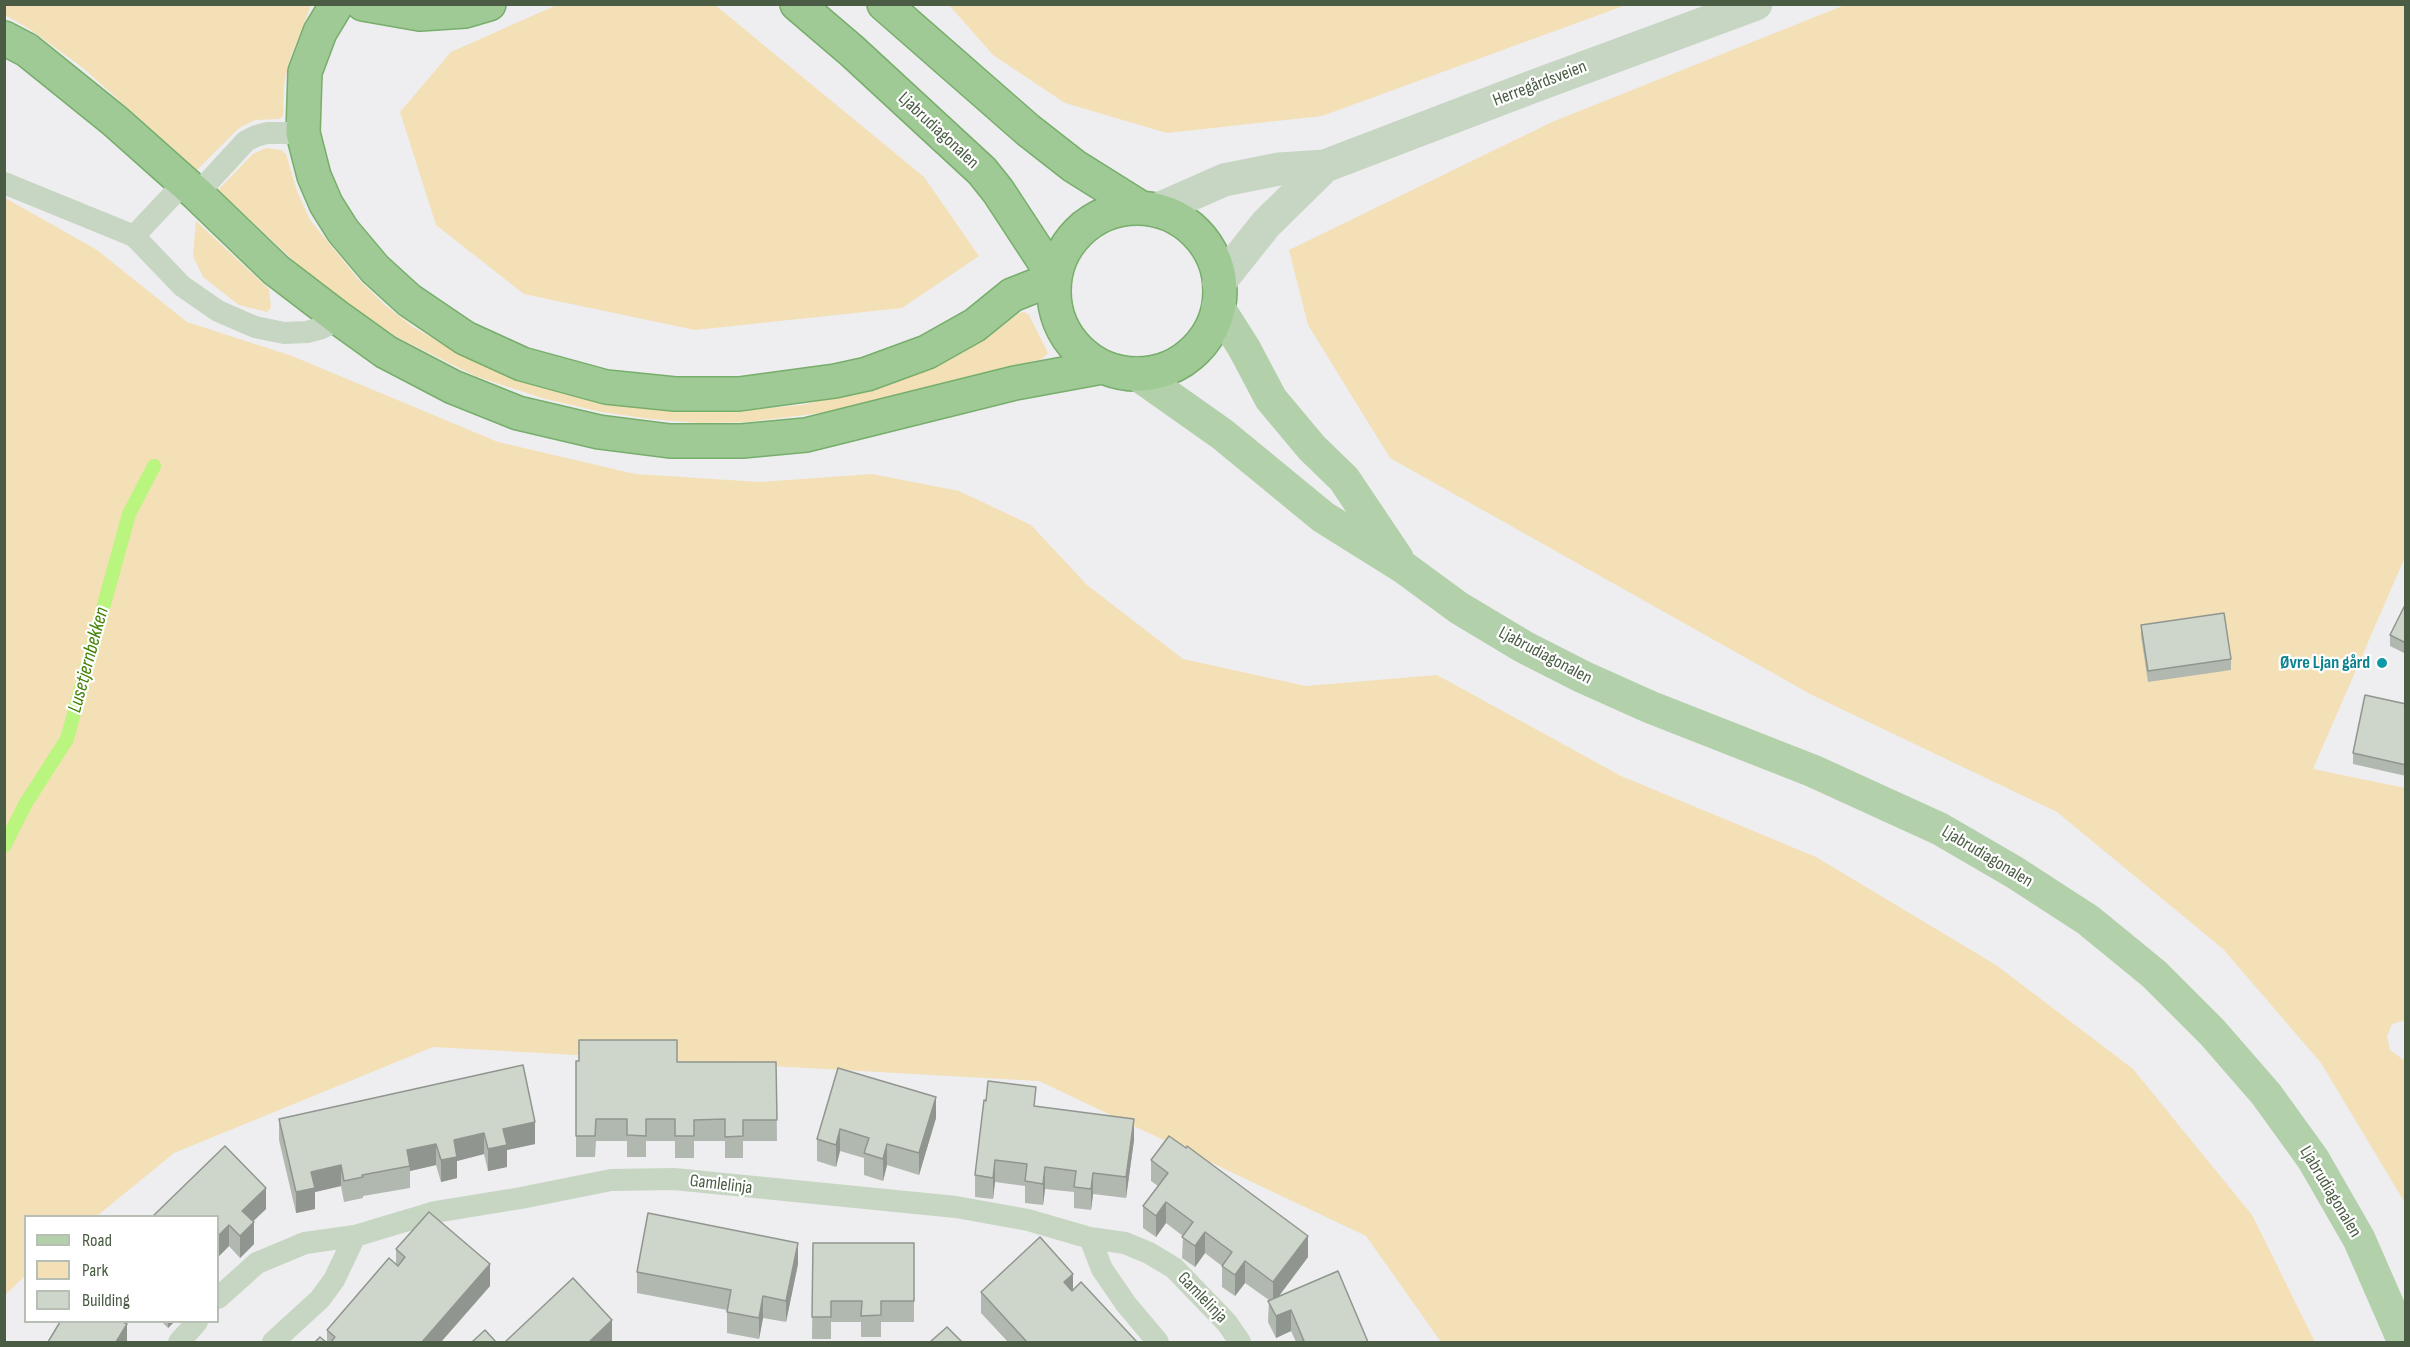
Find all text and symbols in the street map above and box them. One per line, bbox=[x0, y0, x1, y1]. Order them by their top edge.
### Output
street label: Herregårdsveien bbox=[1490, 56, 1590, 112]
street label: Ljabrudiagonalen bbox=[893, 88, 983, 174]
water label: Lusetjernbekken bbox=[63, 605, 115, 715]
street label: Ljabrudiagonalen bbox=[1495, 622, 1595, 690]
place label: Øvre Ljan gård bbox=[2280, 652, 2370, 674]
marker: Øvre Ljan gård bbox=[2375, 656, 2389, 670]
street label: Ljabrudiagonalen bbox=[1937, 821, 2037, 893]
street label: Ljabrudiagonalen bbox=[2294, 1142, 2366, 1242]
street label: Gamlelinja bbox=[688, 1170, 754, 1200]
legend bbox=[24, 1215, 219, 1323]
text: Road bbox=[82, 1230, 112, 1251]
text: Park bbox=[82, 1260, 108, 1281]
street label: Gamlelinja bbox=[1172, 1268, 1232, 1328]
text: Building bbox=[82, 1290, 130, 1311]

